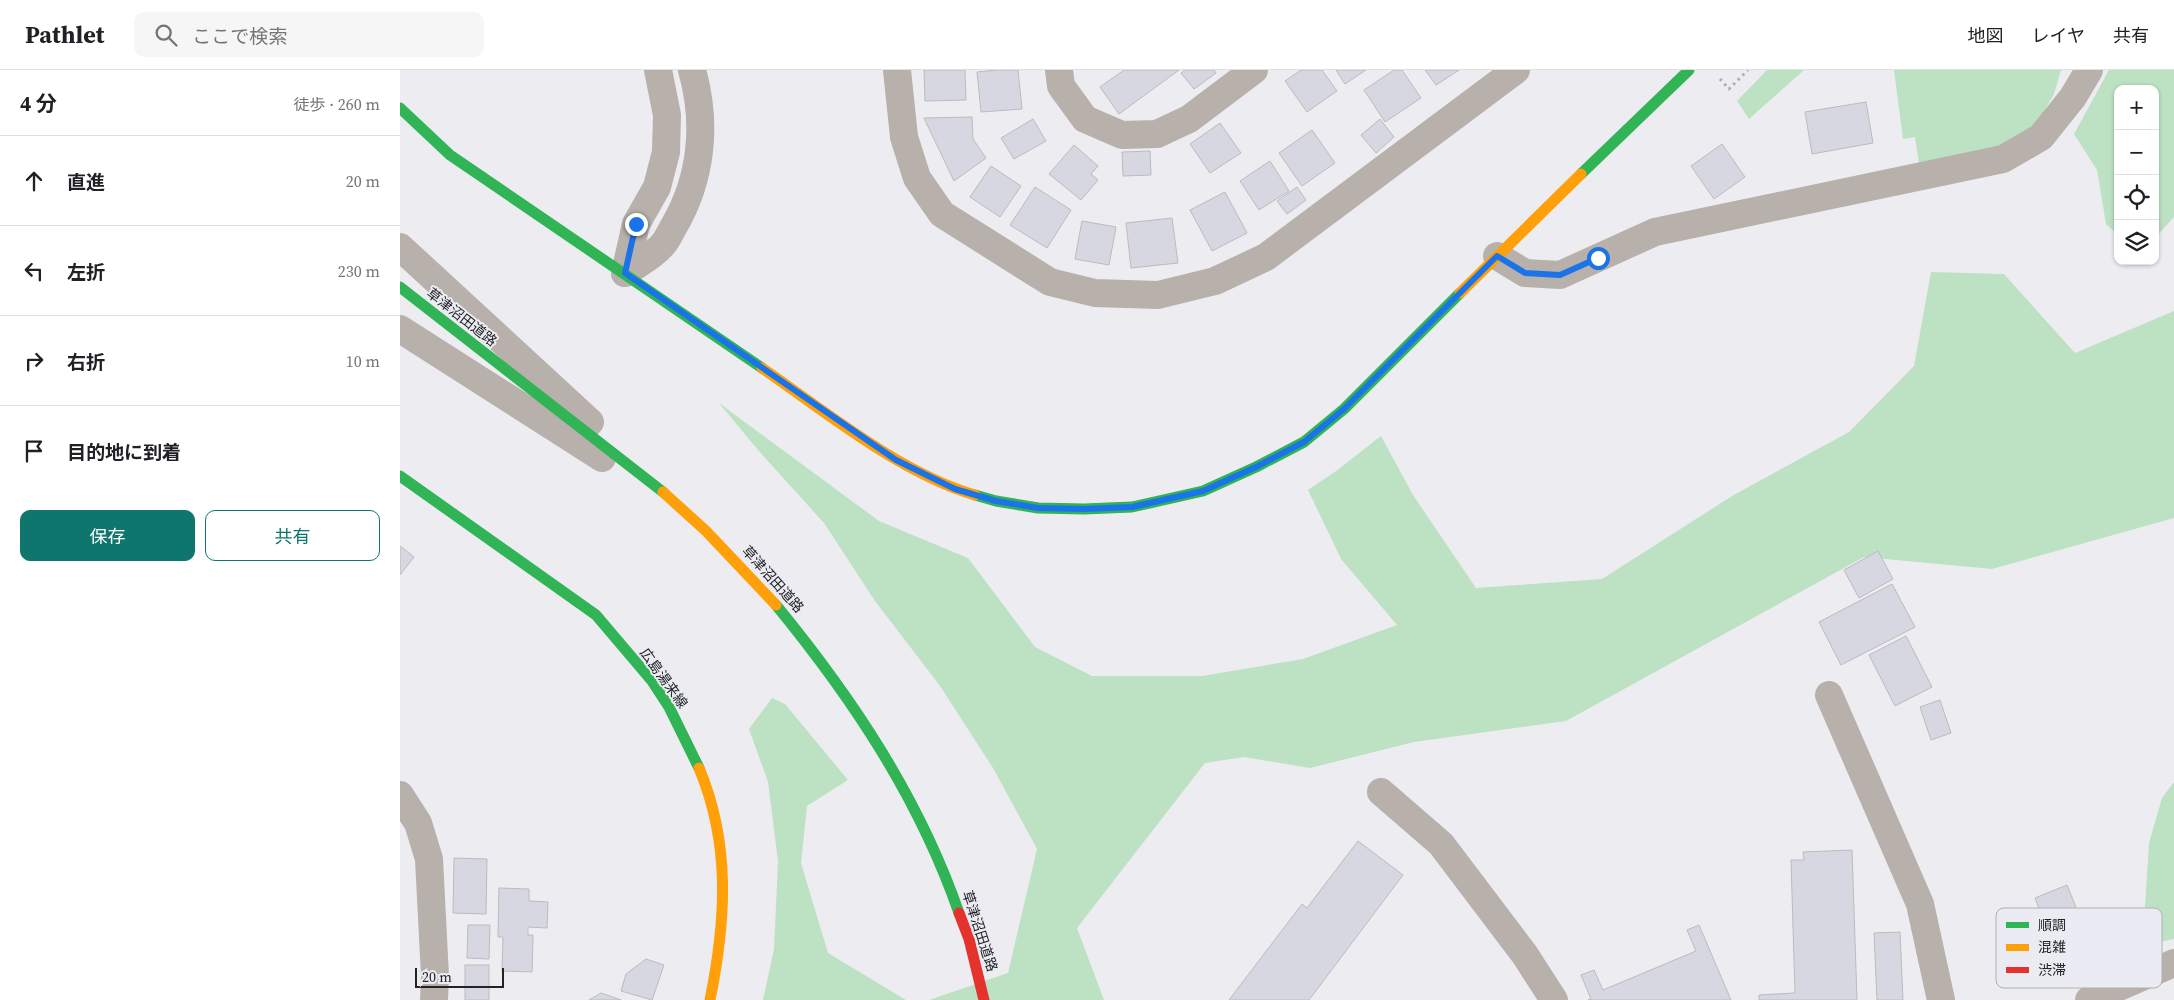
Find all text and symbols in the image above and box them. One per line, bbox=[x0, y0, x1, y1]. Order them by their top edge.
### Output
search box bbox=[134, 12, 484, 57]
text: Pathlet bbox=[25, 18, 104, 51]
icon: search bbox=[152, 21, 180, 49]
text: ここで検索 bbox=[192, 23, 287, 49]
text: 地図 bbox=[1968, 23, 2004, 48]
text: レイヤ bbox=[2032, 23, 2085, 48]
text: 共有 bbox=[2113, 23, 2149, 48]
map controls bbox=[2114, 85, 2159, 265]
button: + bbox=[2114, 85, 2159, 130]
text: 4 分 bbox=[20, 89, 57, 118]
text: 徒歩 · 260 m bbox=[294, 93, 380, 115]
button: − bbox=[2114, 130, 2159, 175]
icon: ahead bbox=[20, 167, 48, 195]
text: 直進 bbox=[67, 169, 105, 195]
text: 20 m bbox=[346, 170, 380, 192]
button: locate bbox=[2114, 175, 2159, 220]
route end bbox=[625, 213, 648, 236]
button: layers bbox=[2114, 220, 2159, 265]
route start bbox=[1587, 247, 1610, 270]
icon: left bbox=[20, 257, 48, 285]
text: 左折 bbox=[67, 259, 105, 285]
text: 230 m bbox=[338, 260, 380, 282]
street label: 草津沼田道路 bbox=[423, 283, 501, 351]
icon: right bbox=[20, 347, 48, 375]
text: 右折 bbox=[67, 349, 105, 375]
text: 10 m bbox=[346, 350, 380, 372]
icon: arrive bbox=[20, 437, 48, 465]
text: 目的地に到着 bbox=[67, 439, 181, 465]
button: 保存 bbox=[20, 510, 195, 561]
button: 共有 bbox=[205, 510, 380, 561]
street label: 草津沼田道路 bbox=[737, 541, 809, 617]
street label: 広島湯来線 bbox=[635, 644, 693, 712]
street label: 草津沼田道路 bbox=[958, 888, 1002, 974]
legend bbox=[1996, 908, 2162, 988]
text: 順調 bbox=[2038, 915, 2066, 935]
text: 混雑 bbox=[2038, 937, 2066, 957]
text: 渋滞 bbox=[2038, 960, 2066, 980]
scale bar bbox=[415, 965, 504, 988]
text: 20 m bbox=[422, 967, 452, 987]

